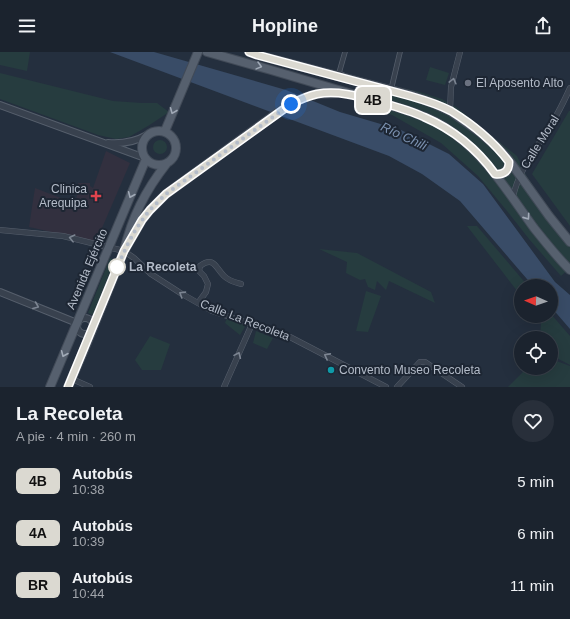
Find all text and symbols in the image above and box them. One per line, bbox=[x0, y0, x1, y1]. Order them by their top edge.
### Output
icon: menu bbox=[16, 15, 38, 37]
icon: share bbox=[532, 15, 554, 37]
text: Hopline bbox=[252, 16, 318, 36]
one-way arrow bbox=[256, 62, 262, 70]
place label: El Aposento Alto bbox=[476, 76, 564, 90]
one-way arrow bbox=[448, 78, 456, 84]
marker: El Aposento Alto bbox=[463, 78, 473, 88]
line badge: 4B bbox=[355, 87, 391, 113]
text: 4B bbox=[364, 92, 382, 108]
your location bbox=[281, 94, 301, 114]
one-way arrow bbox=[170, 107, 178, 114]
street label: Calle Moral bbox=[518, 113, 562, 171]
water label: Río Chili bbox=[379, 119, 430, 154]
place label: Clinica Arequipa bbox=[39, 182, 87, 210]
marker: Clinica Arequipa bbox=[90, 190, 102, 202]
one-way arrow bbox=[128, 192, 136, 199]
one-way arrow bbox=[522, 213, 530, 220]
street label: Avenida Ejército bbox=[64, 226, 110, 312]
one-way arrow bbox=[68, 234, 75, 242]
marker: La Recoleta bbox=[108, 258, 126, 276]
place label: La Recoleta bbox=[129, 260, 197, 274]
north arrow bbox=[514, 279, 558, 323]
map controls bbox=[514, 279, 558, 375]
one-way arrow bbox=[179, 291, 186, 299]
street label: Calle La Recoleta bbox=[198, 296, 292, 344]
one-way arrow bbox=[33, 302, 40, 310]
button: locate bbox=[514, 331, 558, 375]
one-way arrow bbox=[61, 350, 69, 357]
one-way arrow bbox=[233, 352, 241, 360]
one-way arrow bbox=[323, 353, 331, 360]
place label: Convento Museo Recoleta bbox=[339, 363, 481, 377]
marker: Convento Museo Recoleta bbox=[326, 365, 336, 375]
button: heart bbox=[512, 400, 554, 442]
text: La Recoleta bbox=[16, 403, 123, 424]
text: A pie · 4 min · 260 m bbox=[16, 429, 136, 444]
text: Autobús bbox=[72, 465, 133, 482]
text: 4B bbox=[29, 473, 47, 489]
text: 5 min bbox=[517, 473, 554, 490]
text: 10:38 bbox=[72, 482, 105, 497]
text: Autobús bbox=[72, 517, 133, 534]
text: 4A bbox=[29, 525, 47, 541]
text: 6 min bbox=[517, 525, 554, 542]
text: 10:39 bbox=[72, 534, 105, 549]
text: Autobús bbox=[72, 569, 133, 586]
text: BR bbox=[28, 577, 48, 593]
text: 11 min bbox=[510, 577, 554, 594]
text: 10:44 bbox=[72, 586, 105, 601]

